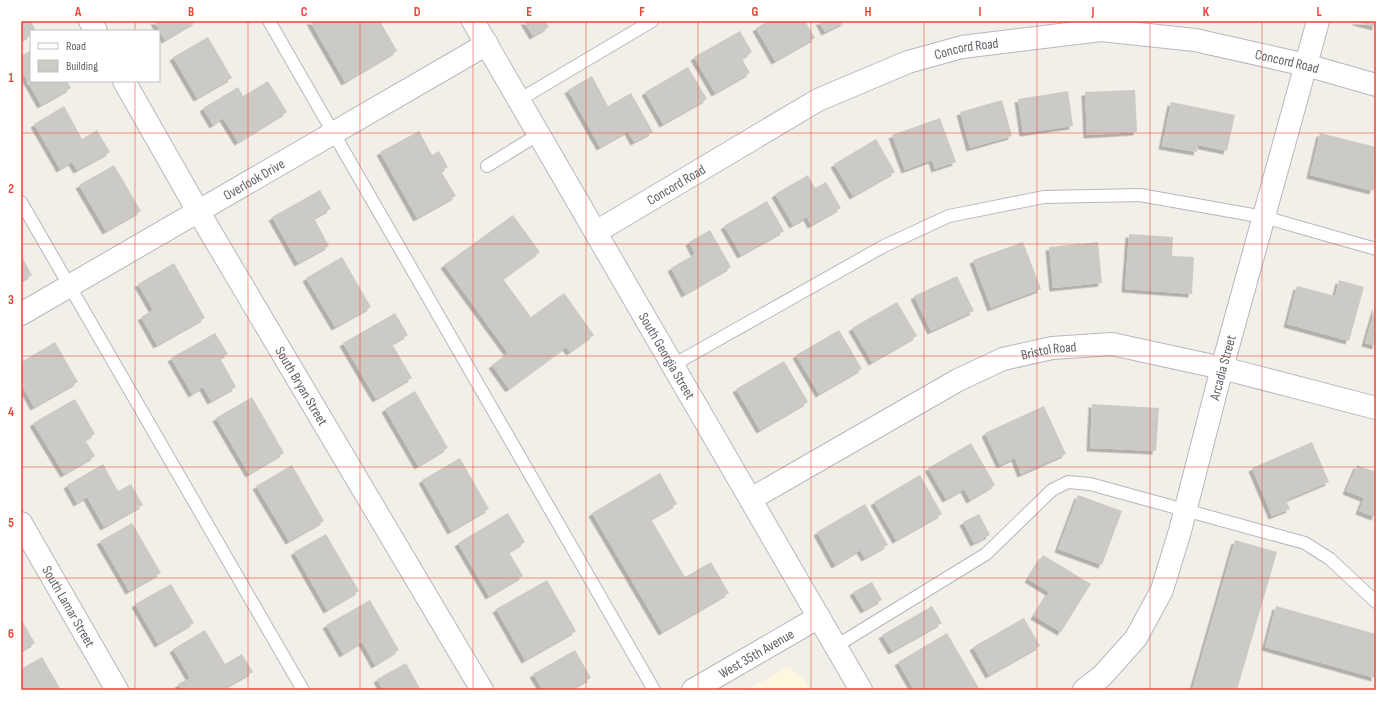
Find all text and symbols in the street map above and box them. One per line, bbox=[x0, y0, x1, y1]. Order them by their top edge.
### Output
text: A bbox=[74, 4, 82, 20]
text: B bbox=[188, 4, 194, 20]
text: C bbox=[301, 4, 308, 20]
text: D bbox=[414, 4, 421, 20]
text: E bbox=[526, 4, 532, 20]
text: F bbox=[639, 4, 645, 20]
text: G bbox=[752, 4, 759, 20]
text: H bbox=[865, 4, 872, 20]
text: I bbox=[979, 4, 982, 20]
text: J bbox=[1091, 4, 1095, 20]
text: K bbox=[1203, 4, 1210, 20]
text: L bbox=[1316, 4, 1322, 20]
legend bbox=[30, 30, 160, 82]
street label: Concord Road bbox=[932, 34, 999, 63]
text: Road bbox=[66, 39, 86, 54]
street label: Concord Road bbox=[1254, 45, 1321, 77]
text: Building bbox=[66, 59, 98, 74]
text: 1 bbox=[8, 70, 14, 86]
street label: Overlook Drive bbox=[220, 155, 288, 204]
street label: Concord Road bbox=[644, 160, 708, 208]
text: 2 bbox=[8, 181, 14, 197]
text: 3 bbox=[8, 292, 14, 308]
street label: South Georgia Street bbox=[635, 309, 699, 402]
street label: Arcadia Street bbox=[1205, 333, 1239, 403]
street label: Bristol Road bbox=[1019, 338, 1077, 363]
street label: South Bryan Street bbox=[272, 343, 332, 429]
text: 4 bbox=[8, 404, 14, 420]
text: 5 bbox=[8, 515, 14, 531]
street label: South Lamar Street bbox=[39, 563, 99, 650]
street label: West 35th Avenue bbox=[715, 625, 797, 682]
text: 6 bbox=[8, 626, 14, 642]

